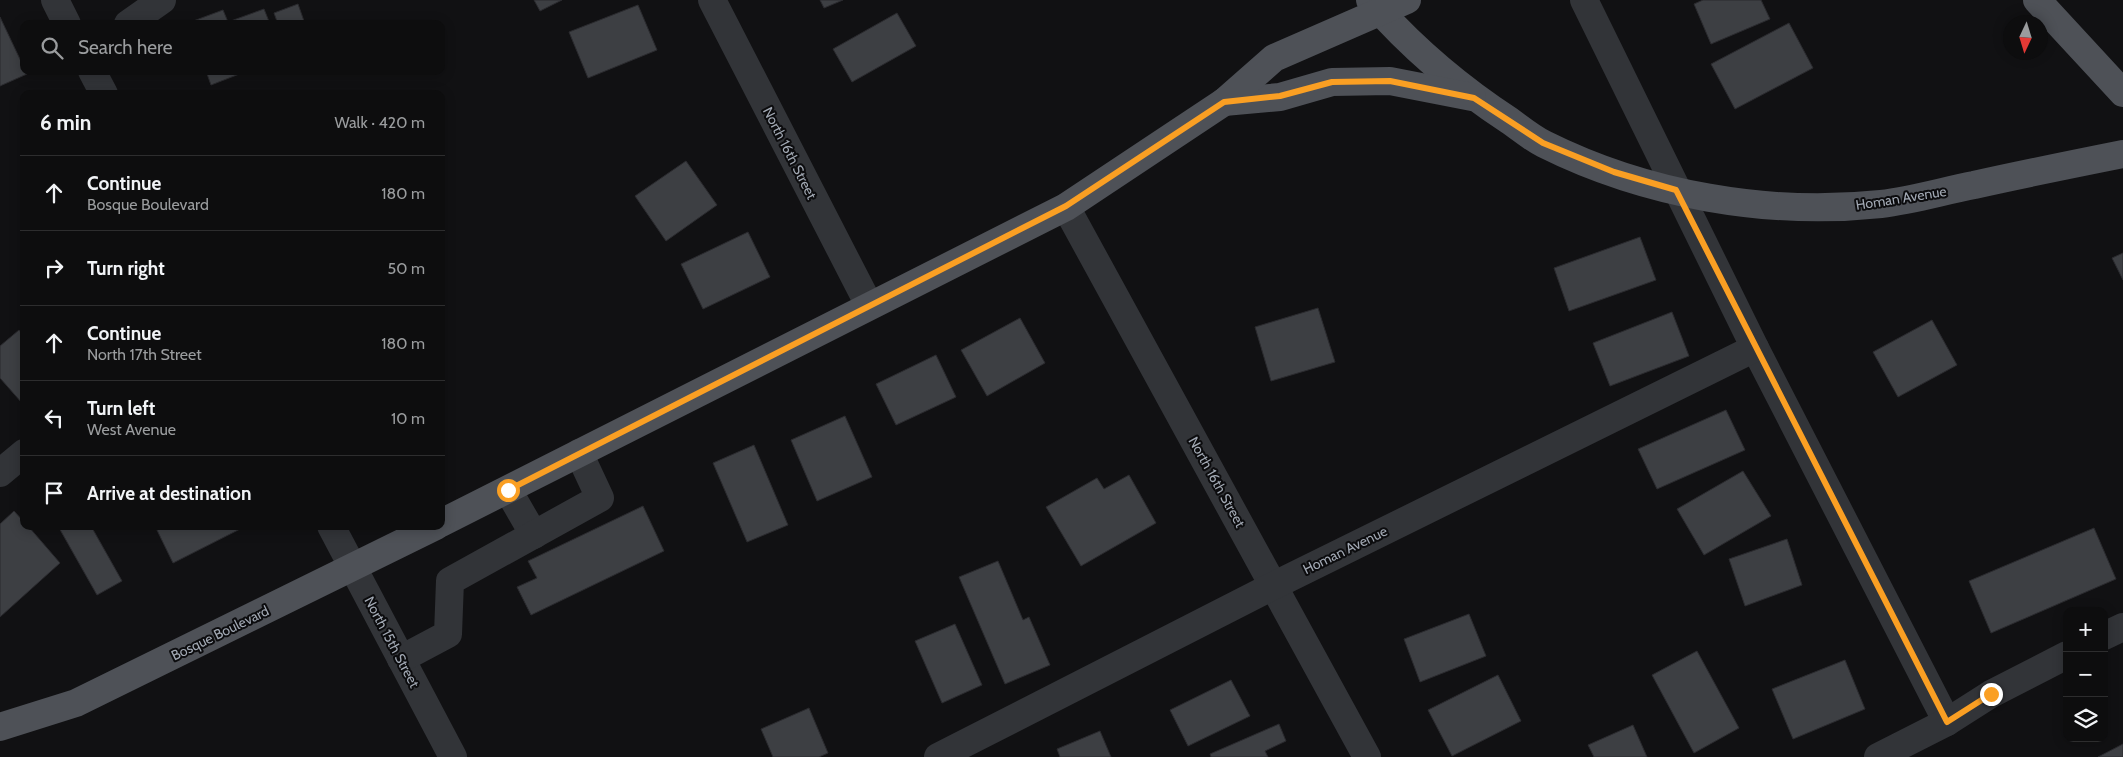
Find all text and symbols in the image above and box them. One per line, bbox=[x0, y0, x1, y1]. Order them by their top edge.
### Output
north arrow bbox=[2003, 15, 2048, 60]
search box bbox=[20, 20, 445, 75]
icon: search bbox=[38, 34, 66, 62]
text: Search here bbox=[78, 36, 172, 59]
street label: North 16th Street bbox=[759, 104, 821, 202]
text: 6 min bbox=[40, 110, 91, 135]
text: Walk · 420 m bbox=[334, 113, 425, 132]
text: Continue bbox=[87, 172, 161, 195]
icon: ahead bbox=[40, 179, 68, 207]
street label: Homan Avenue bbox=[1854, 182, 1948, 214]
text: 180 m bbox=[381, 184, 425, 203]
text: Bosque Boulevard bbox=[87, 195, 209, 214]
icon: right bbox=[40, 254, 68, 282]
text: Turn right bbox=[87, 257, 165, 280]
text: 50 m bbox=[388, 259, 425, 278]
text: Continue bbox=[87, 322, 161, 345]
icon: ahead bbox=[40, 329, 68, 357]
text: 180 m bbox=[381, 334, 425, 353]
text: North 17th Street bbox=[87, 345, 202, 364]
text: Turn left bbox=[87, 397, 155, 420]
icon: left bbox=[40, 404, 68, 432]
text: 10 m bbox=[391, 409, 425, 428]
text: West Avenue bbox=[87, 420, 176, 439]
street label: North 16th Street bbox=[1185, 433, 1250, 531]
icon: arrive bbox=[40, 479, 68, 507]
route start bbox=[497, 479, 520, 502]
text: Arrive at destination bbox=[87, 482, 251, 505]
street label: Homan Avenue bbox=[1300, 522, 1390, 578]
street label: North 15th Street bbox=[360, 593, 424, 691]
street label: Bosque Boulevard bbox=[168, 602, 272, 664]
map controls bbox=[2063, 607, 2108, 742]
button: + bbox=[2063, 607, 2108, 652]
button: − bbox=[2063, 652, 2108, 697]
route end bbox=[1980, 683, 2003, 706]
button: layers bbox=[2063, 697, 2108, 742]

